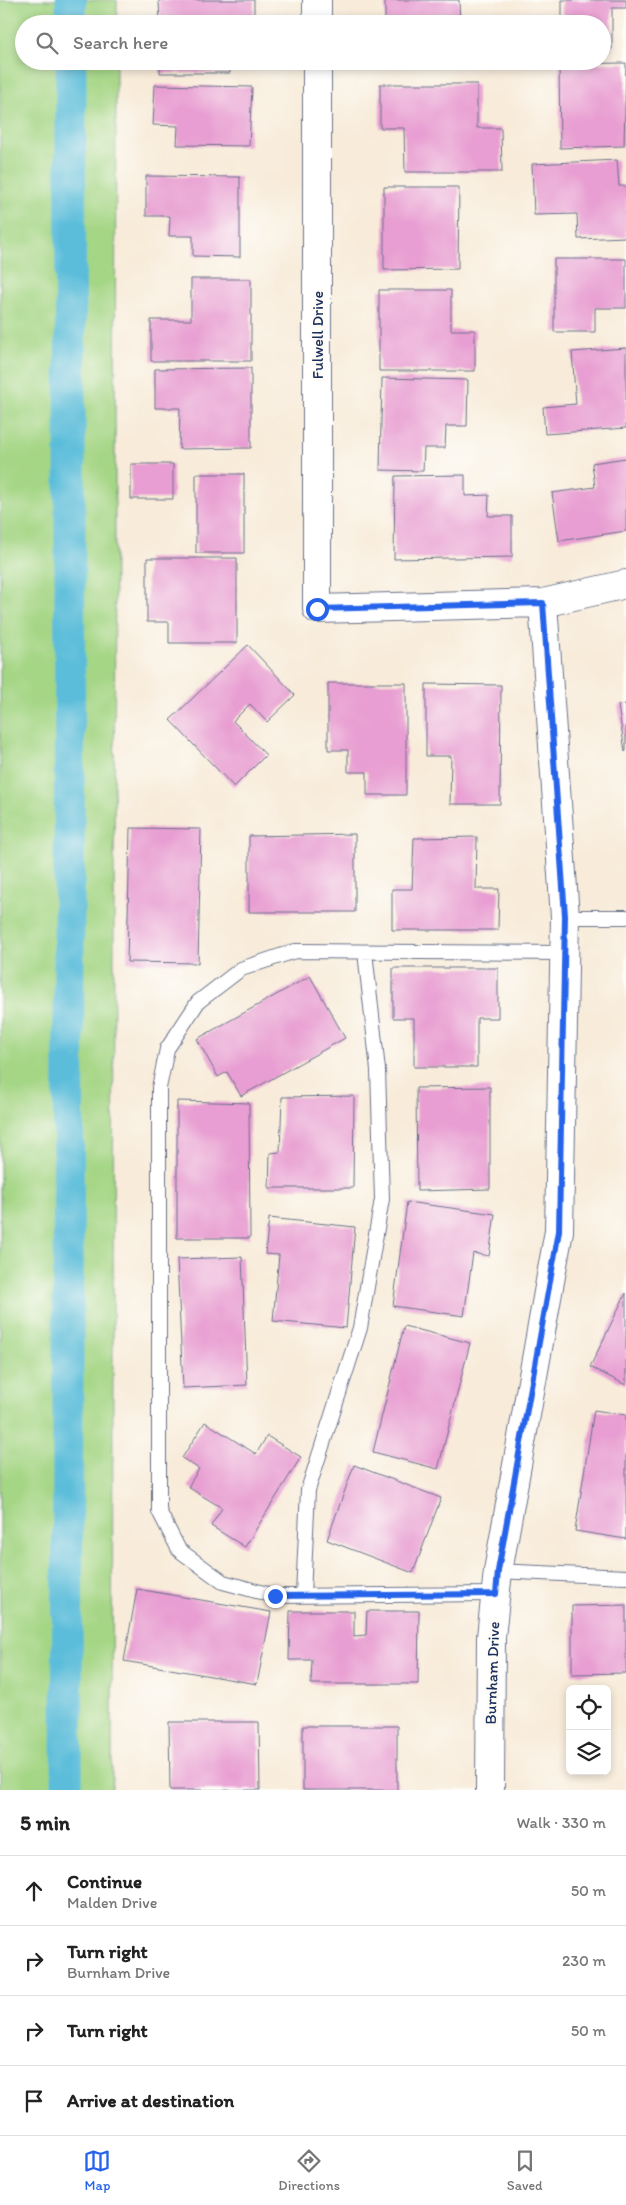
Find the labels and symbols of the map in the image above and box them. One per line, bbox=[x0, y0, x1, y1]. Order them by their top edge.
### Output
street label: Fulwell Drive bbox=[308, 291, 327, 379]
route start bbox=[306, 598, 329, 621]
route end bbox=[264, 1585, 287, 1608]
street label: Burnham Drive bbox=[481, 1621, 503, 1725]

